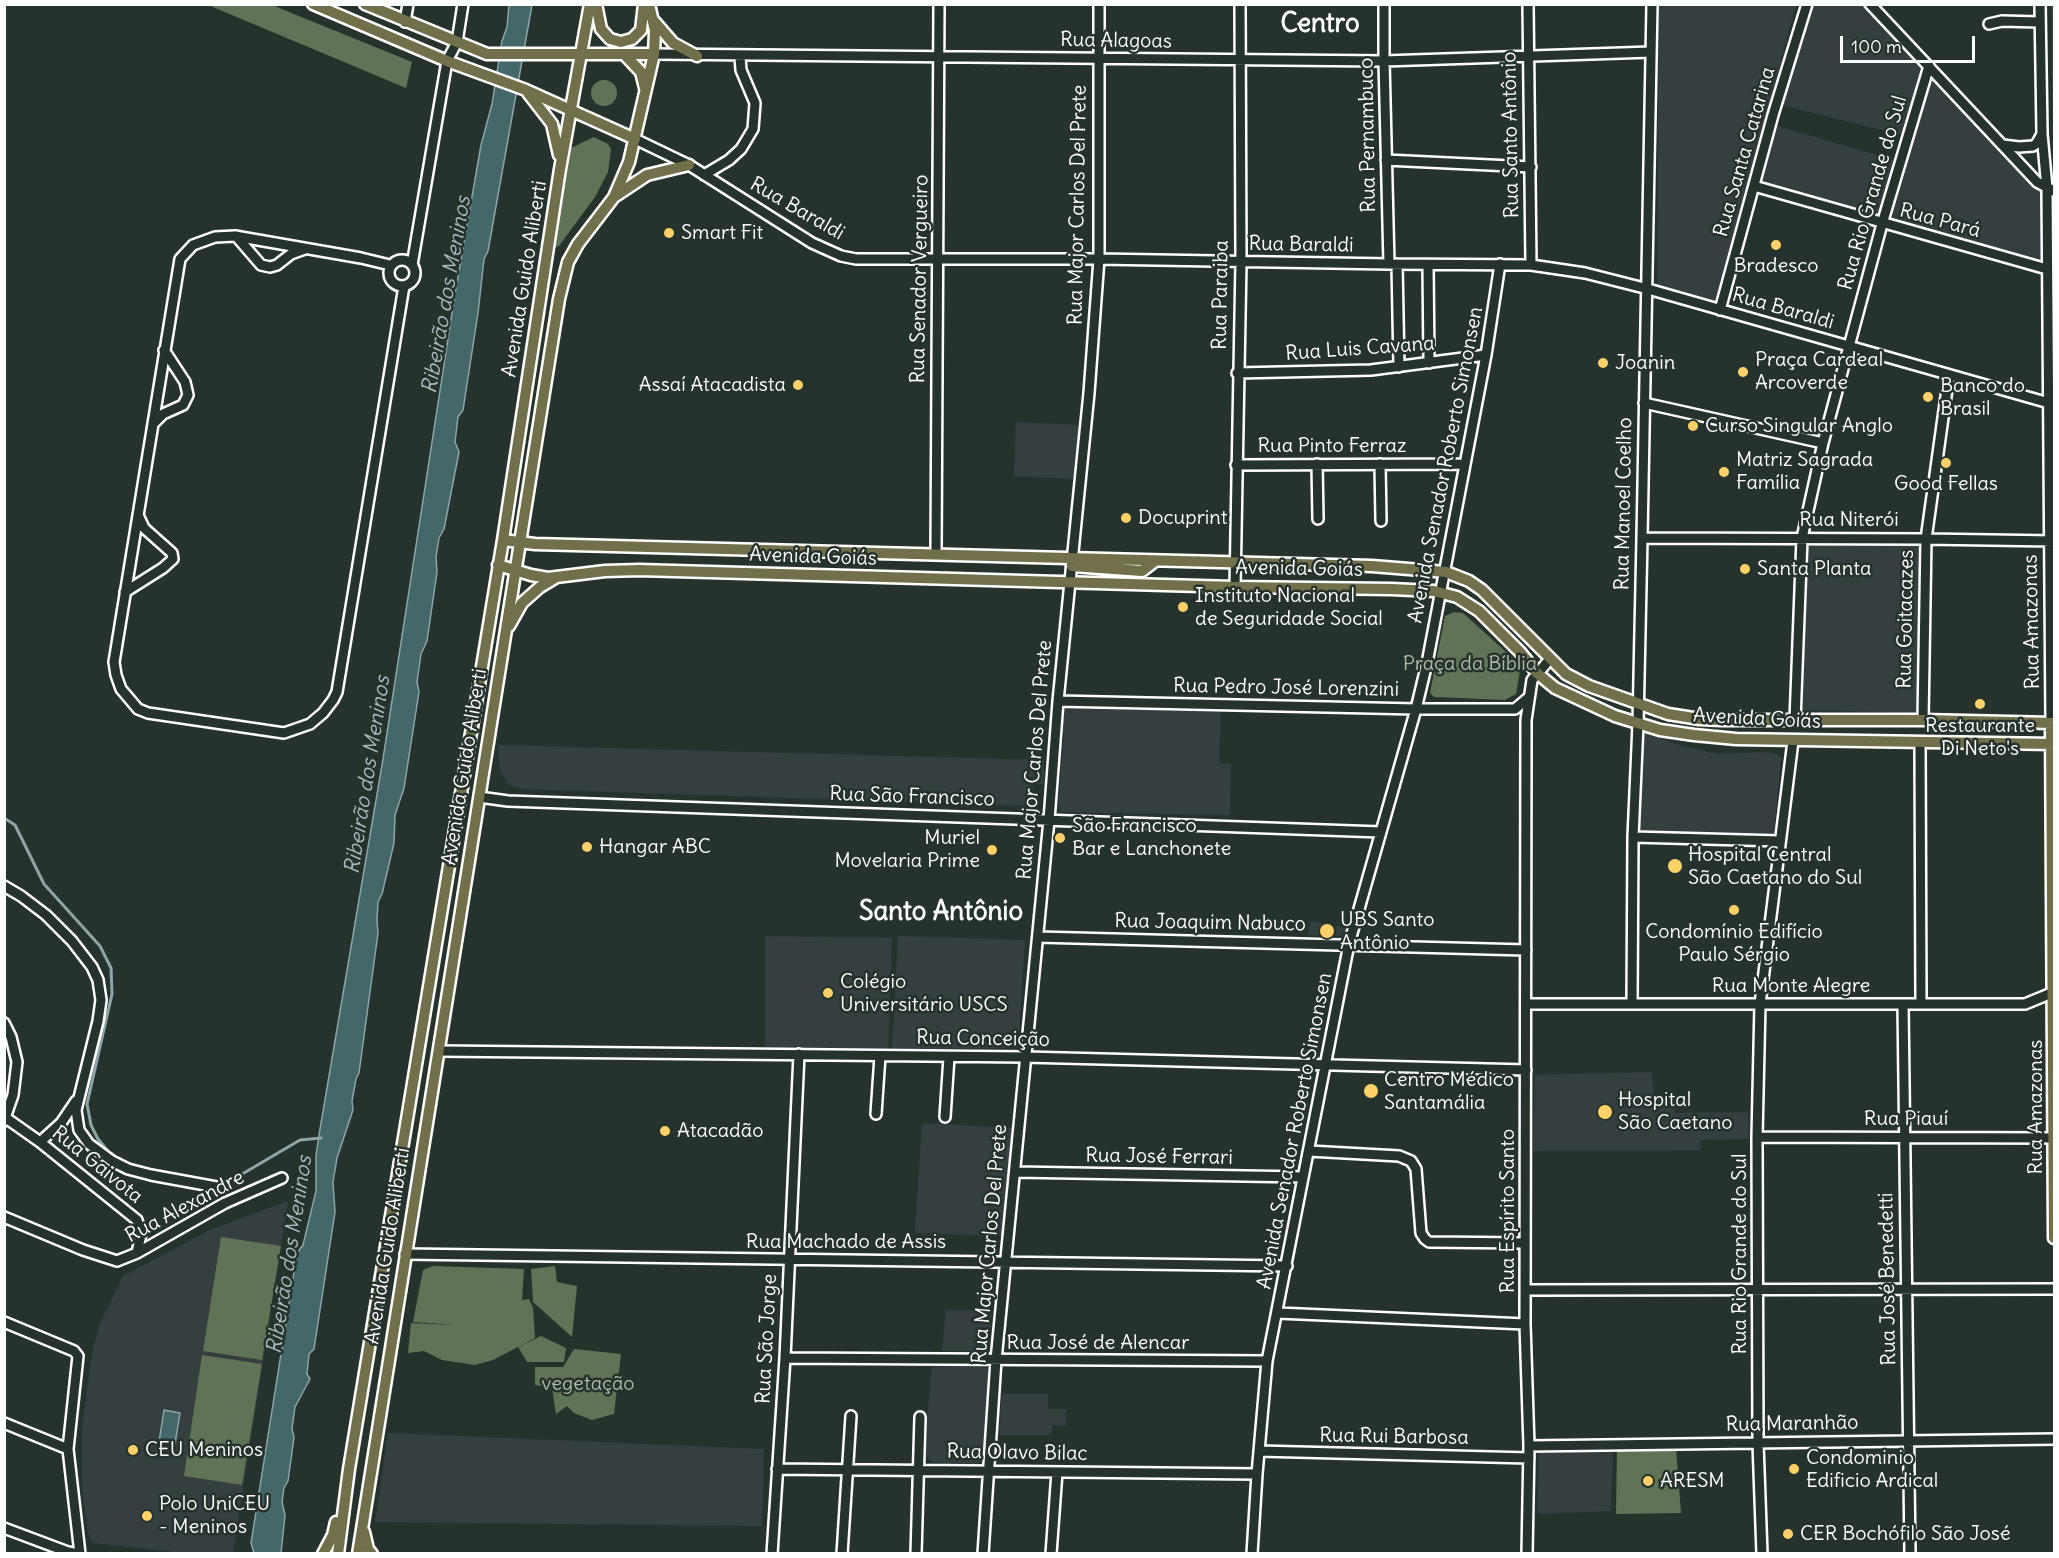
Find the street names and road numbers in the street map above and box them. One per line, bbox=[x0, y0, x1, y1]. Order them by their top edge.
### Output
street label: Rua Alagoas bbox=[1060, 28, 1172, 54]
street label: Rua Santo Antônio bbox=[1498, 52, 1524, 218]
street label: Rua Pernambuco bbox=[1355, 57, 1381, 213]
street label: Rua Santa Catarina bbox=[1709, 64, 1781, 240]
street label: Rua Major Carlos Del Prete bbox=[1064, 85, 1092, 325]
street label: Rua Rio Grande do Sul bbox=[1834, 93, 1912, 293]
street label: Rua Baraldi bbox=[746, 172, 848, 246]
street label: Rua Senador Vergueiro bbox=[906, 174, 934, 384]
street label: Avenida Guido Aliberti bbox=[498, 179, 552, 379]
street label: Rua Pará bbox=[1897, 199, 1983, 243]
street label: Rua Baraldi bbox=[1248, 232, 1354, 258]
street label: Rua Paraiba bbox=[1208, 240, 1234, 350]
street label: Rua Baraldi bbox=[1729, 283, 1837, 335]
street label: Avenida Senador Roberto Simonsen bbox=[1404, 305, 1488, 625]
street label: Rua Luis Cavana bbox=[1285, 332, 1435, 366]
street label: Rua Manoel Coelho bbox=[1610, 417, 1638, 591]
street label: Rua Pinto Ferraz bbox=[1257, 434, 1407, 458]
street label: Rua Niterói bbox=[1799, 508, 1899, 532]
street label: Avenida Goiás bbox=[749, 543, 877, 571]
street label: Rua Goitacazes bbox=[1893, 549, 1919, 689]
street label: Rua Amazonas bbox=[2019, 554, 2045, 690]
street label: Avenida Goiás bbox=[1235, 556, 1363, 582]
street label: Rua Major Carlos Del Prete bbox=[1013, 639, 1057, 881]
street label: Avenida Guido Aliberti bbox=[438, 667, 492, 867]
street label: Rua Pedro José Lorenzini bbox=[1173, 674, 1399, 702]
street label: Avenida Goiás bbox=[1693, 704, 1821, 734]
street label: Rua São Francisco bbox=[829, 782, 995, 812]
street label: Rua Joaquim Nabuco bbox=[1114, 909, 1306, 937]
street label: Avenida Senador Roberto Simonsen bbox=[1253, 971, 1337, 1291]
street label: Rua Monte Alegre bbox=[1712, 974, 1870, 998]
street label: Rua Conceição bbox=[916, 1026, 1050, 1052]
street label: Rua Amazonas bbox=[2024, 1040, 2048, 1174]
street label: Rua Piauí bbox=[1864, 1107, 1948, 1131]
street label: Rua Gaivota bbox=[47, 1121, 147, 1209]
street label: Rua Major Carlos Del Prete bbox=[968, 1123, 1012, 1365]
street label: Rua Espírito Santo bbox=[1496, 1129, 1520, 1293]
street label: Rua José Ferrari bbox=[1085, 1144, 1233, 1170]
street label: Avenida Guido Aliberti bbox=[361, 1146, 415, 1346]
street label: Rua Rio Grande do Sul bbox=[1728, 1153, 1752, 1355]
street label: Rua Alexandre bbox=[121, 1166, 249, 1248]
street label: Rua José Benedetti bbox=[1874, 1192, 1902, 1366]
street label: Rua Machado de Assis bbox=[746, 1230, 946, 1254]
street label: Rua São Jorge bbox=[752, 1273, 782, 1405]
street label: Rua José de Alencar bbox=[1007, 1331, 1189, 1355]
street label: Rua Maranhão bbox=[1725, 1411, 1859, 1437]
street label: Rua Rui Barbosa bbox=[1319, 1424, 1469, 1450]
street label: Rua Olavo Bilac bbox=[946, 1440, 1088, 1466]

